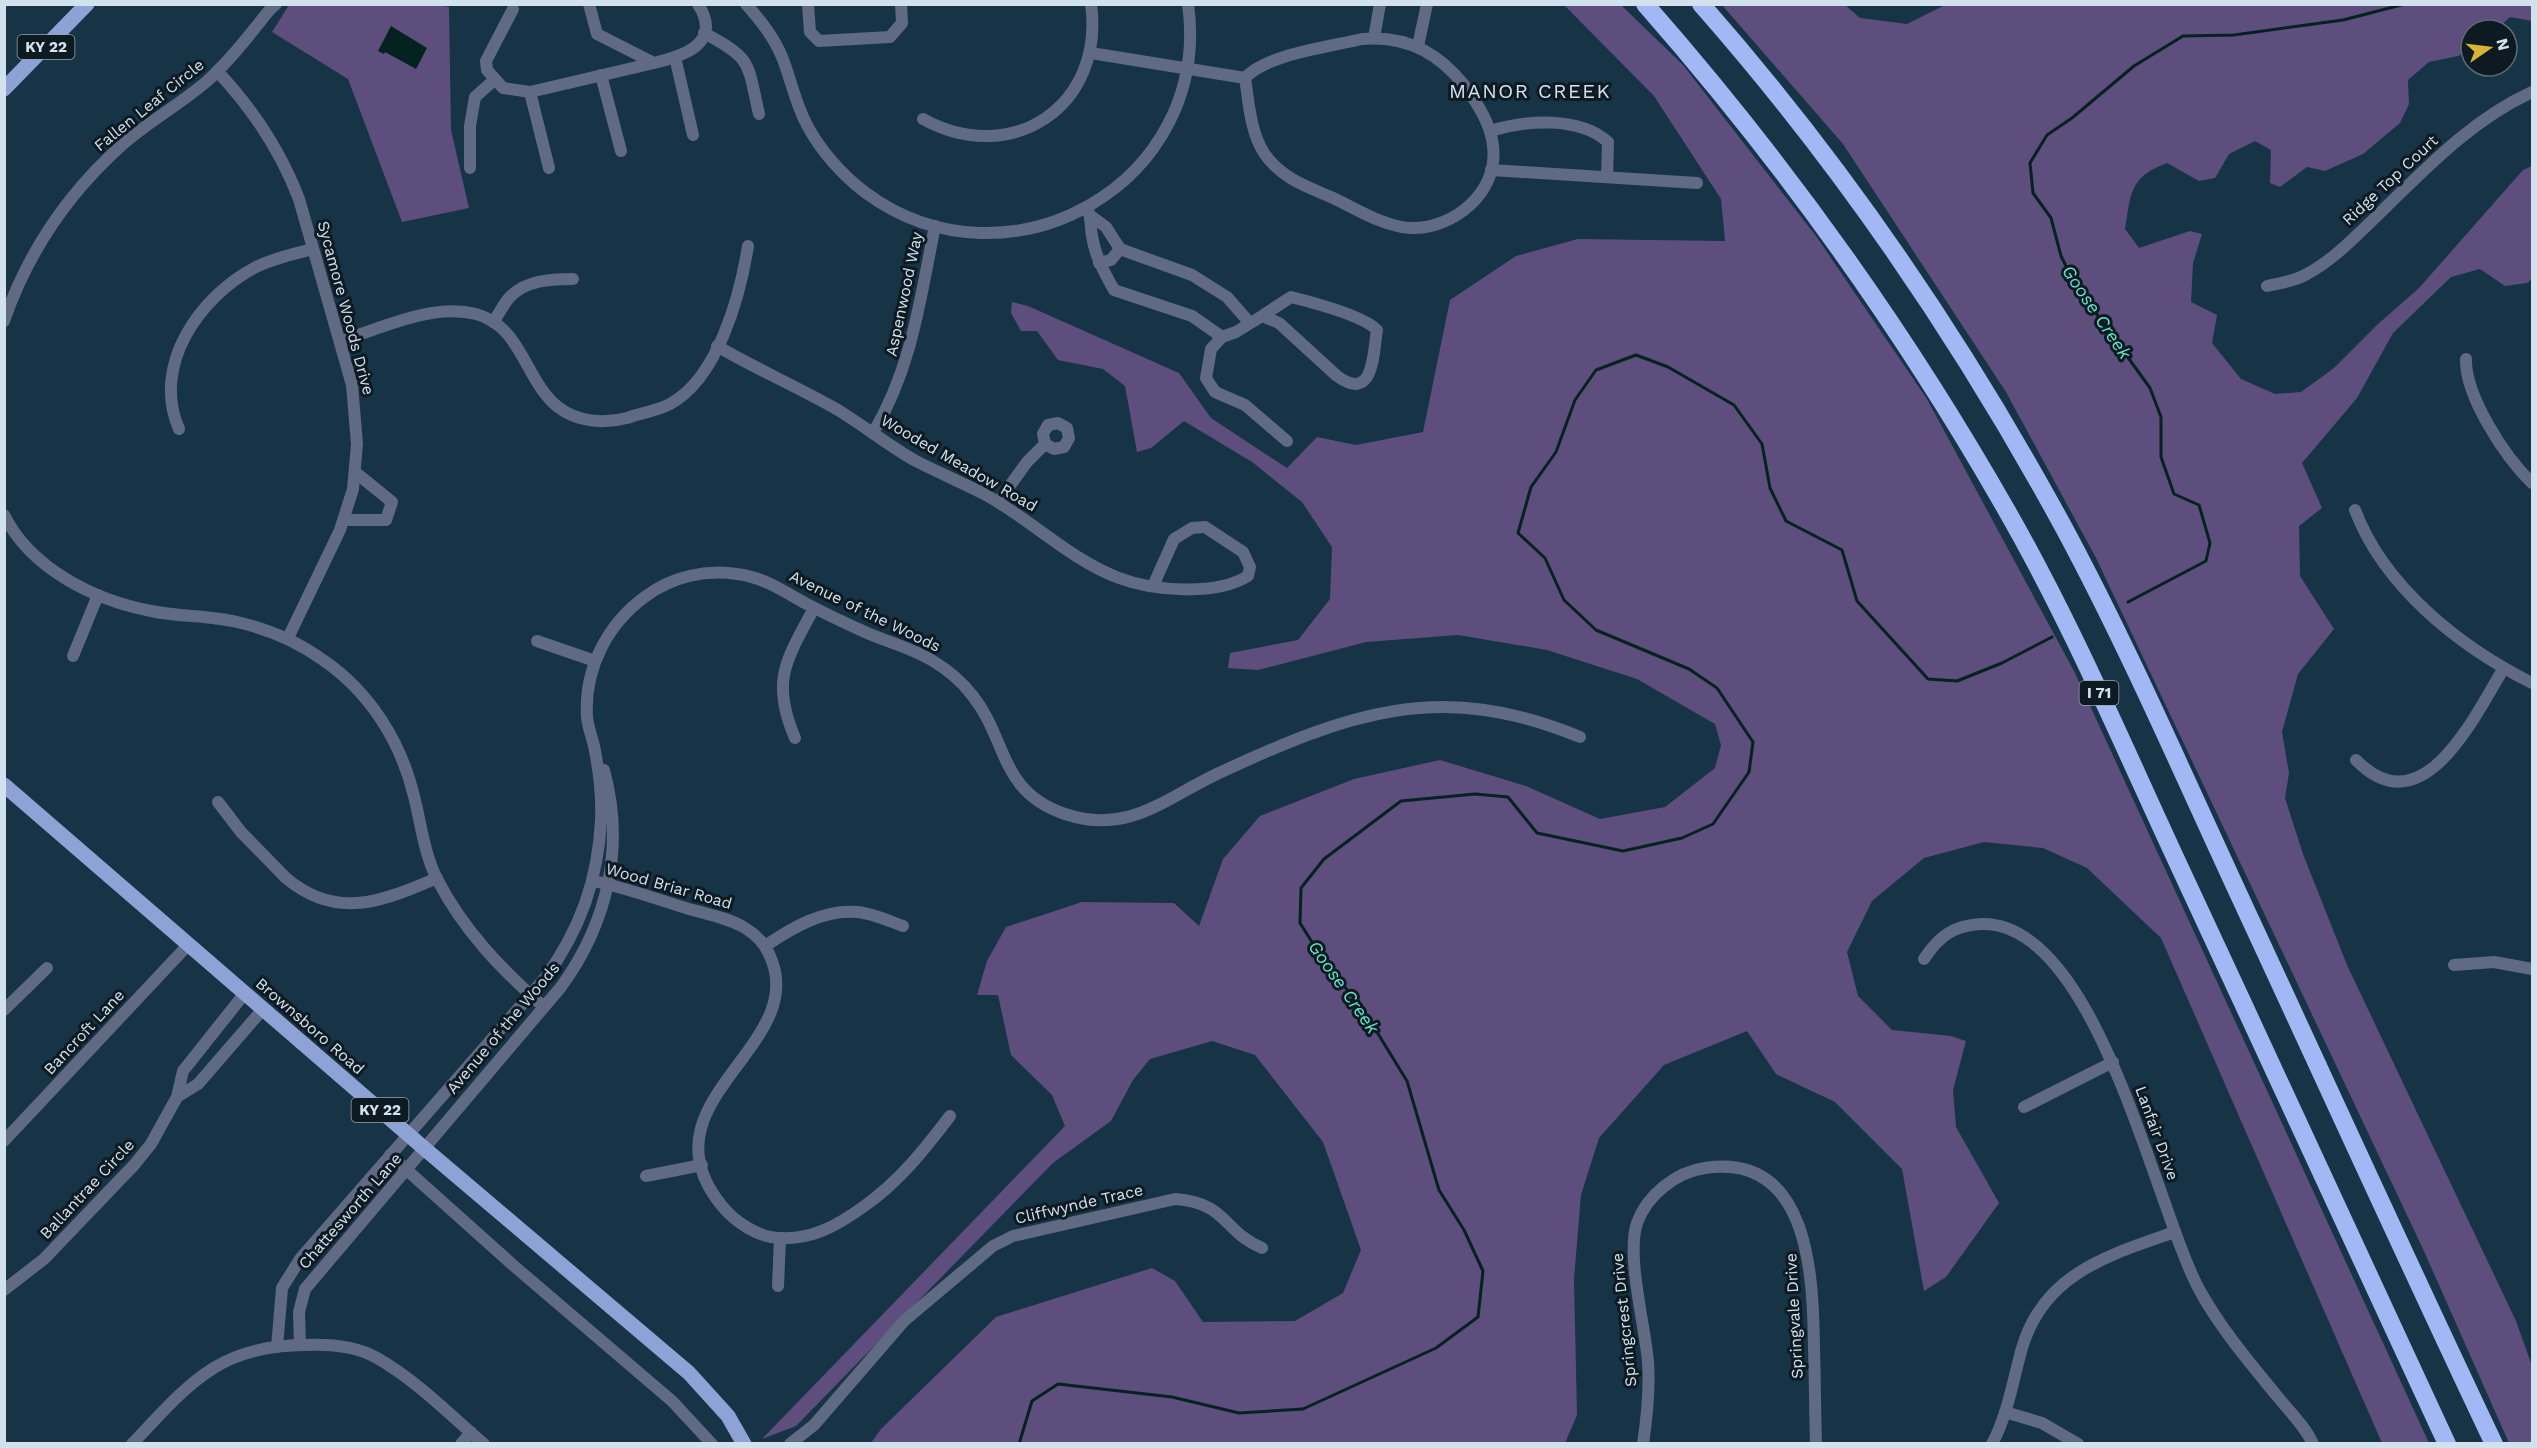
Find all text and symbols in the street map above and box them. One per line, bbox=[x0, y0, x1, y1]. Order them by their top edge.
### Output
north arrow bbox=[2459, 18, 2519, 78]
road number: KY 22 bbox=[18, 35, 74, 59]
text: N bbox=[2492, 36, 2514, 53]
street label: Fallen Leaf Circle bbox=[90, 55, 208, 155]
district label: MANOR CREEK bbox=[1449, 79, 1611, 103]
street label: Ridge Top Court bbox=[2338, 131, 2442, 229]
street label: Sycamore Woods Drive bbox=[314, 219, 378, 397]
street label: Aspenwood Way bbox=[882, 229, 927, 358]
water label: Goose Creek bbox=[2058, 261, 2137, 364]
street label: Wooded Meadow Road bbox=[877, 410, 1041, 516]
street label: Avenue of the Woods bbox=[786, 566, 944, 656]
road number: I 71 bbox=[2080, 681, 2118, 705]
street label: Wood Briar Road bbox=[604, 859, 734, 913]
water label: Goose Creek bbox=[1304, 936, 1384, 1039]
street label: Avenue of the Woods bbox=[442, 958, 564, 1098]
street label: Brownsboro Road bbox=[252, 974, 368, 1078]
street label: Bancroft Lane bbox=[40, 985, 128, 1079]
street label: Lanfair Drive bbox=[2131, 1083, 2183, 1183]
road number: KY 22 bbox=[352, 1098, 409, 1122]
street label: Ballantrae Circle bbox=[36, 1135, 138, 1243]
street label: Chattesworth Lane bbox=[294, 1149, 406, 1273]
street label: Cliffwynde Trace bbox=[1013, 1180, 1145, 1228]
street label: Springcrest Drive bbox=[1608, 1252, 1640, 1388]
street label: Springvale Drive bbox=[1781, 1253, 1807, 1379]

